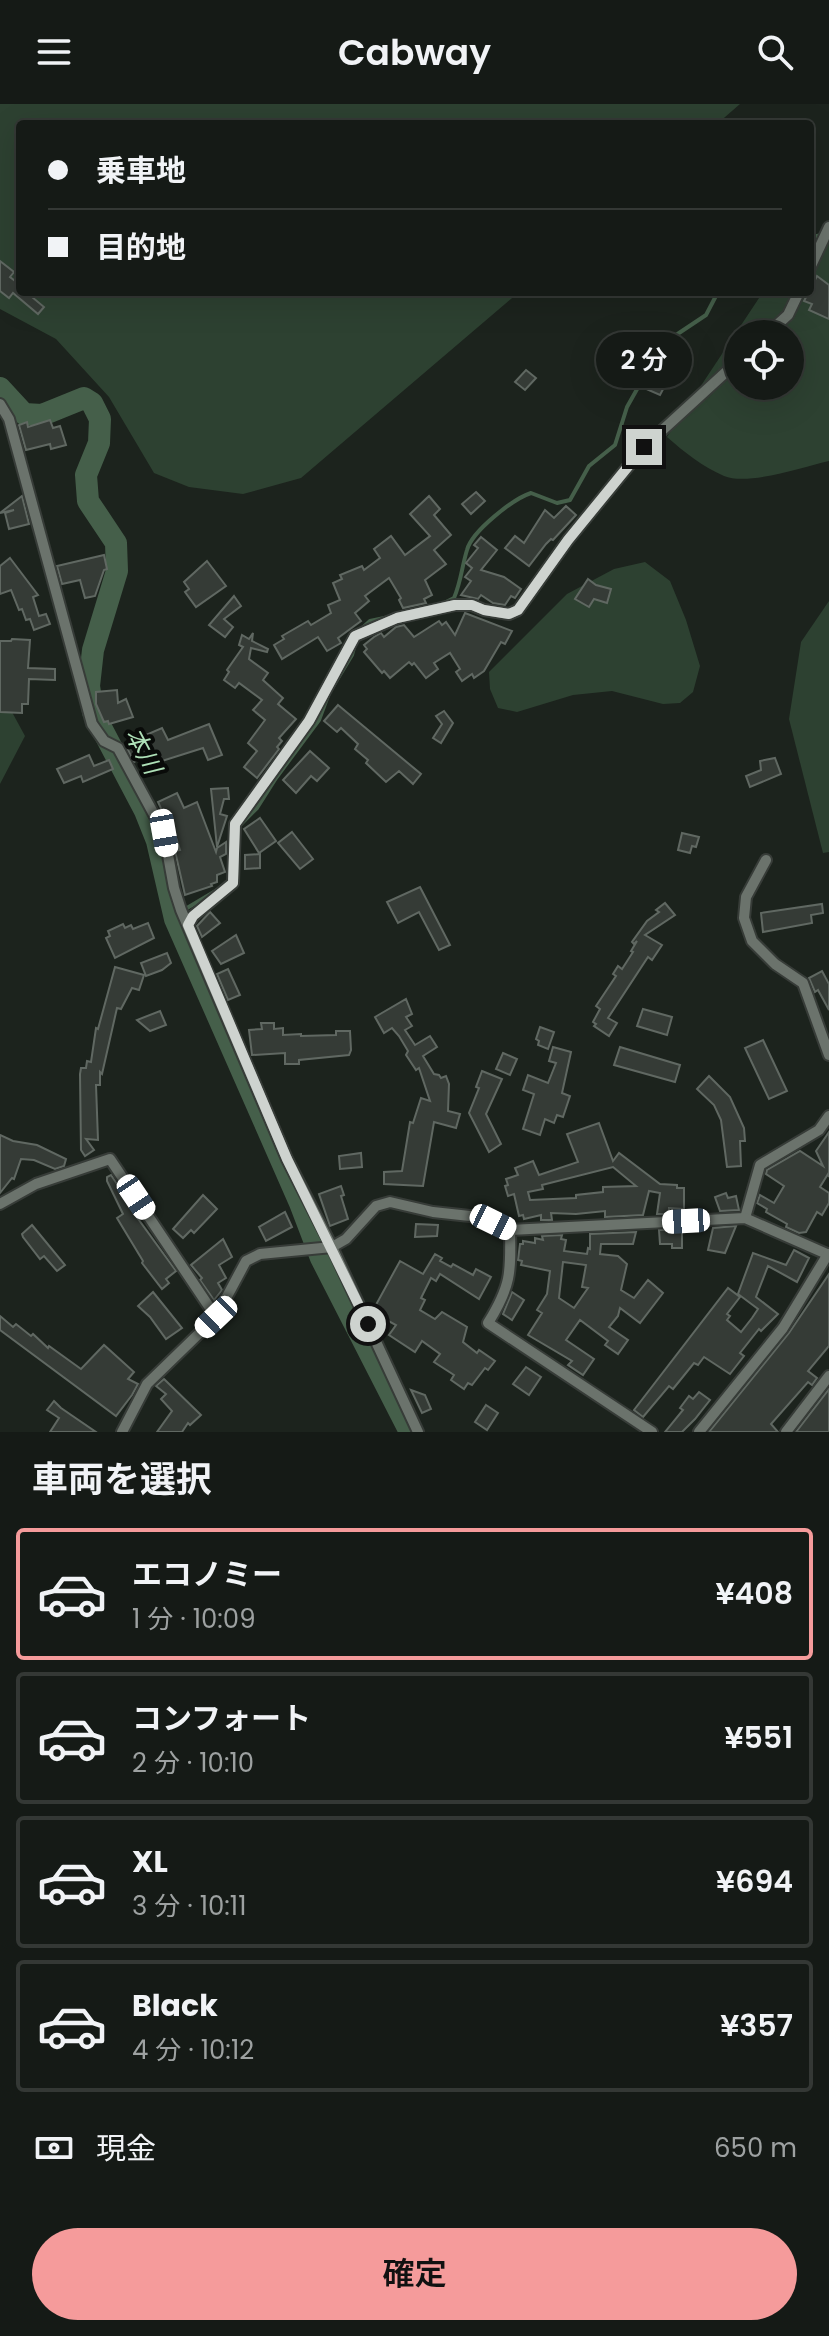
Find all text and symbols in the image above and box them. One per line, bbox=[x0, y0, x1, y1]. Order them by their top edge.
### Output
text: Cabway bbox=[338, 27, 491, 78]
icon: menu bbox=[32, 30, 76, 74]
icon: search bbox=[753, 30, 797, 74]
text: 乗車地 bbox=[96, 149, 186, 192]
text: 目的地 bbox=[96, 226, 186, 269]
map controls bbox=[724, 320, 804, 400]
button: locate bbox=[724, 320, 804, 400]
callout: 2 分 bbox=[596, 331, 692, 387]
text: 2 分 bbox=[620, 342, 668, 378]
route end bbox=[626, 429, 662, 465]
water label: 本川 bbox=[118, 722, 171, 782]
car bbox=[148, 807, 180, 859]
car bbox=[113, 1170, 159, 1224]
car bbox=[466, 1201, 520, 1243]
car bbox=[661, 1208, 711, 1234]
car bbox=[190, 1292, 242, 1342]
route start bbox=[350, 1306, 386, 1342]
text: 車両を選択 bbox=[32, 1454, 212, 1505]
text: エコノミー bbox=[132, 1553, 282, 1596]
icon: car bbox=[36, 1558, 108, 1630]
text: ¥408 bbox=[715, 1572, 793, 1615]
text: 1 分 · 10:09 bbox=[132, 1601, 256, 1637]
text: コンフォート bbox=[132, 1697, 311, 1740]
icon: car bbox=[36, 1702, 108, 1774]
text: ¥551 bbox=[724, 1716, 793, 1759]
text: 2 分 · 10:10 bbox=[132, 1745, 254, 1781]
text: XL bbox=[132, 1840, 168, 1883]
icon: car bbox=[36, 1846, 108, 1918]
text: ¥694 bbox=[716, 1860, 793, 1903]
text: 3 分 · 10:11 bbox=[132, 1888, 246, 1924]
text: Black bbox=[132, 1984, 218, 2027]
icon: car bbox=[36, 1990, 108, 2062]
text: ¥357 bbox=[720, 2004, 793, 2047]
text: 4 分 · 10:12 bbox=[132, 2032, 254, 2068]
icon: cash bbox=[32, 2126, 76, 2170]
text: 現金 bbox=[96, 2127, 156, 2170]
text: 650 m bbox=[714, 2130, 797, 2166]
button: 確定 bbox=[32, 2228, 797, 2320]

